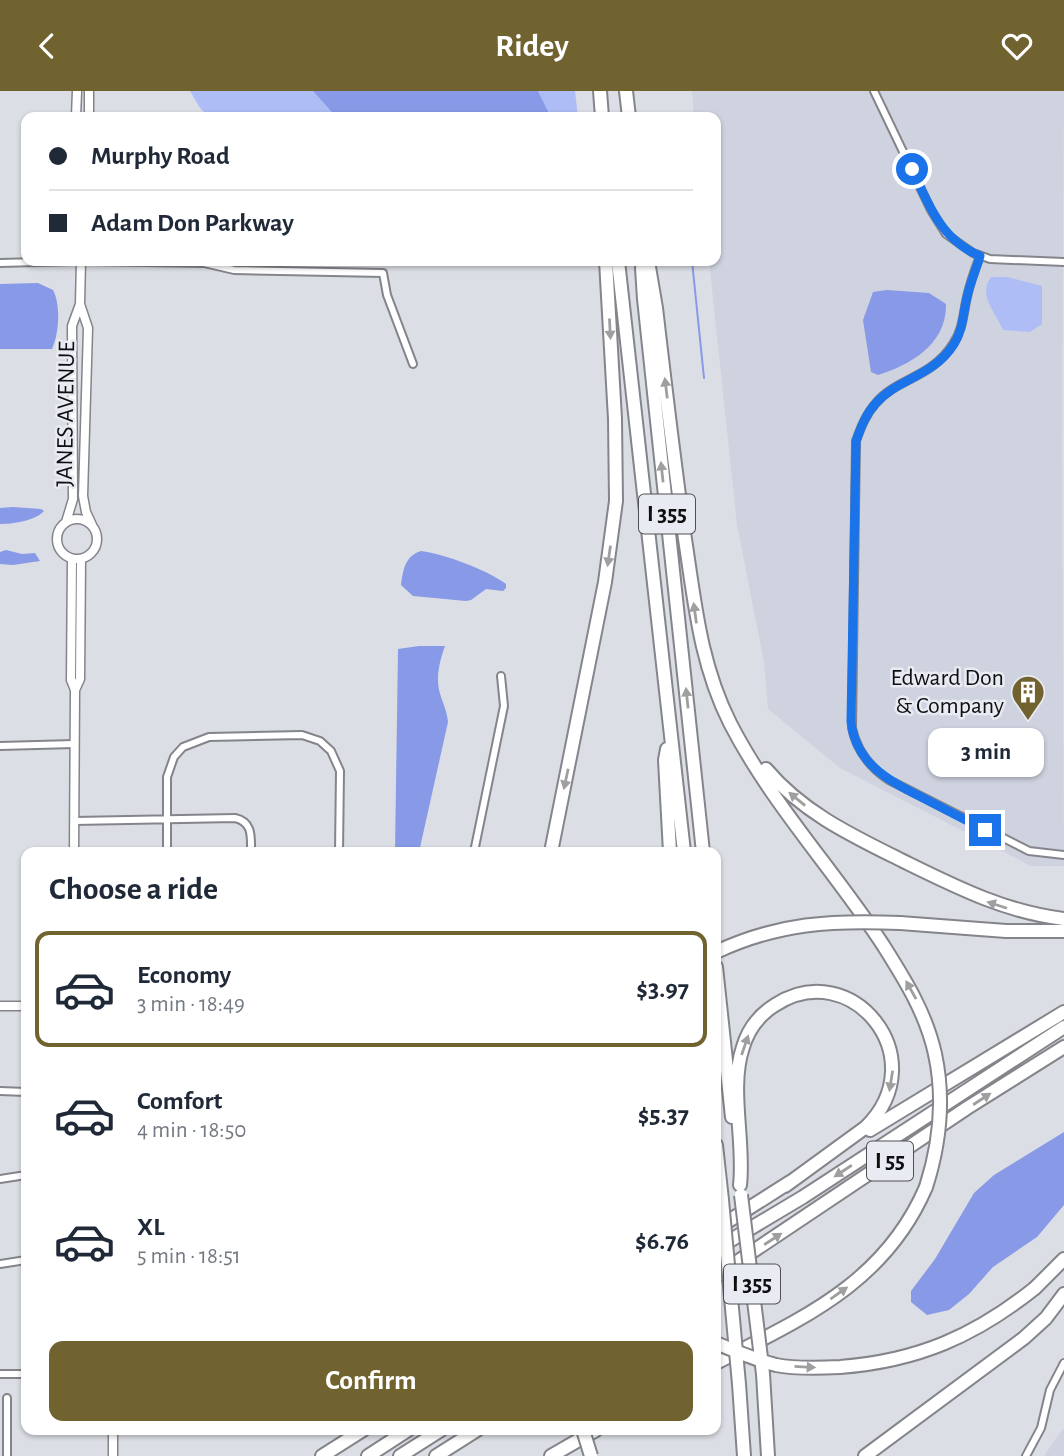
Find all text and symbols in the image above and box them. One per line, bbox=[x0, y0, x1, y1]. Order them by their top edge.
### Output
icon: back bbox=[28, 27, 66, 65]
icon: heart bbox=[998, 27, 1036, 65]
text: Ridey bbox=[495, 30, 569, 62]
text: Murphy Road bbox=[91, 143, 230, 169]
route start bbox=[896, 153, 928, 185]
text: Adam Don Parkway bbox=[91, 210, 294, 236]
one-way arrow bbox=[605, 318, 616, 340]
street label: JANES AVENUE bbox=[53, 340, 79, 487]
one-way arrow bbox=[660, 377, 671, 399]
one-way arrow bbox=[657, 461, 668, 483]
road number: I 355 bbox=[639, 495, 695, 533]
one-way arrow bbox=[603, 545, 614, 567]
one-way arrow bbox=[690, 602, 701, 624]
place label: Edward Don & Company bbox=[890, 666, 1004, 718]
building icon: Edward Don & Company bbox=[1009, 673, 1047, 722]
one-way arrow bbox=[681, 687, 692, 709]
callout: 3 min bbox=[927, 729, 1043, 777]
text: 3 min bbox=[961, 741, 1011, 764]
one-way arrow bbox=[560, 768, 571, 790]
one-way arrow bbox=[788, 792, 805, 807]
route end bbox=[969, 814, 1001, 846]
text: Choose a ride bbox=[49, 873, 218, 905]
one-way arrow bbox=[987, 899, 1008, 909]
icon: car bbox=[53, 958, 116, 1021]
text: Economy bbox=[137, 962, 231, 988]
text: $3.97 bbox=[636, 976, 689, 1002]
one-way arrow bbox=[905, 981, 917, 1000]
text: 3 min · 18:49 bbox=[137, 993, 245, 1016]
one-way arrow bbox=[740, 1034, 751, 1055]
one-way arrow bbox=[885, 1070, 896, 1092]
icon: car bbox=[53, 1084, 116, 1147]
text: Comfort bbox=[137, 1088, 222, 1114]
one-way arrow bbox=[973, 1092, 992, 1105]
text: $5.37 bbox=[638, 1102, 689, 1128]
text: 4 min · 18:50 bbox=[137, 1119, 246, 1142]
road number: I 55 bbox=[867, 1141, 913, 1181]
one-way arrow bbox=[833, 1165, 852, 1178]
icon: car bbox=[53, 1210, 116, 1273]
text: XL bbox=[137, 1214, 164, 1240]
text: $6.76 bbox=[635, 1228, 689, 1254]
one-way arrow bbox=[763, 1233, 783, 1246]
text: 5 min · 18:51 bbox=[137, 1245, 241, 1268]
road number: I 355 bbox=[724, 1265, 780, 1303]
one-way arrow bbox=[830, 1286, 848, 1300]
button: Confirm bbox=[49, 1341, 693, 1421]
one-way arrow bbox=[794, 1361, 816, 1372]

